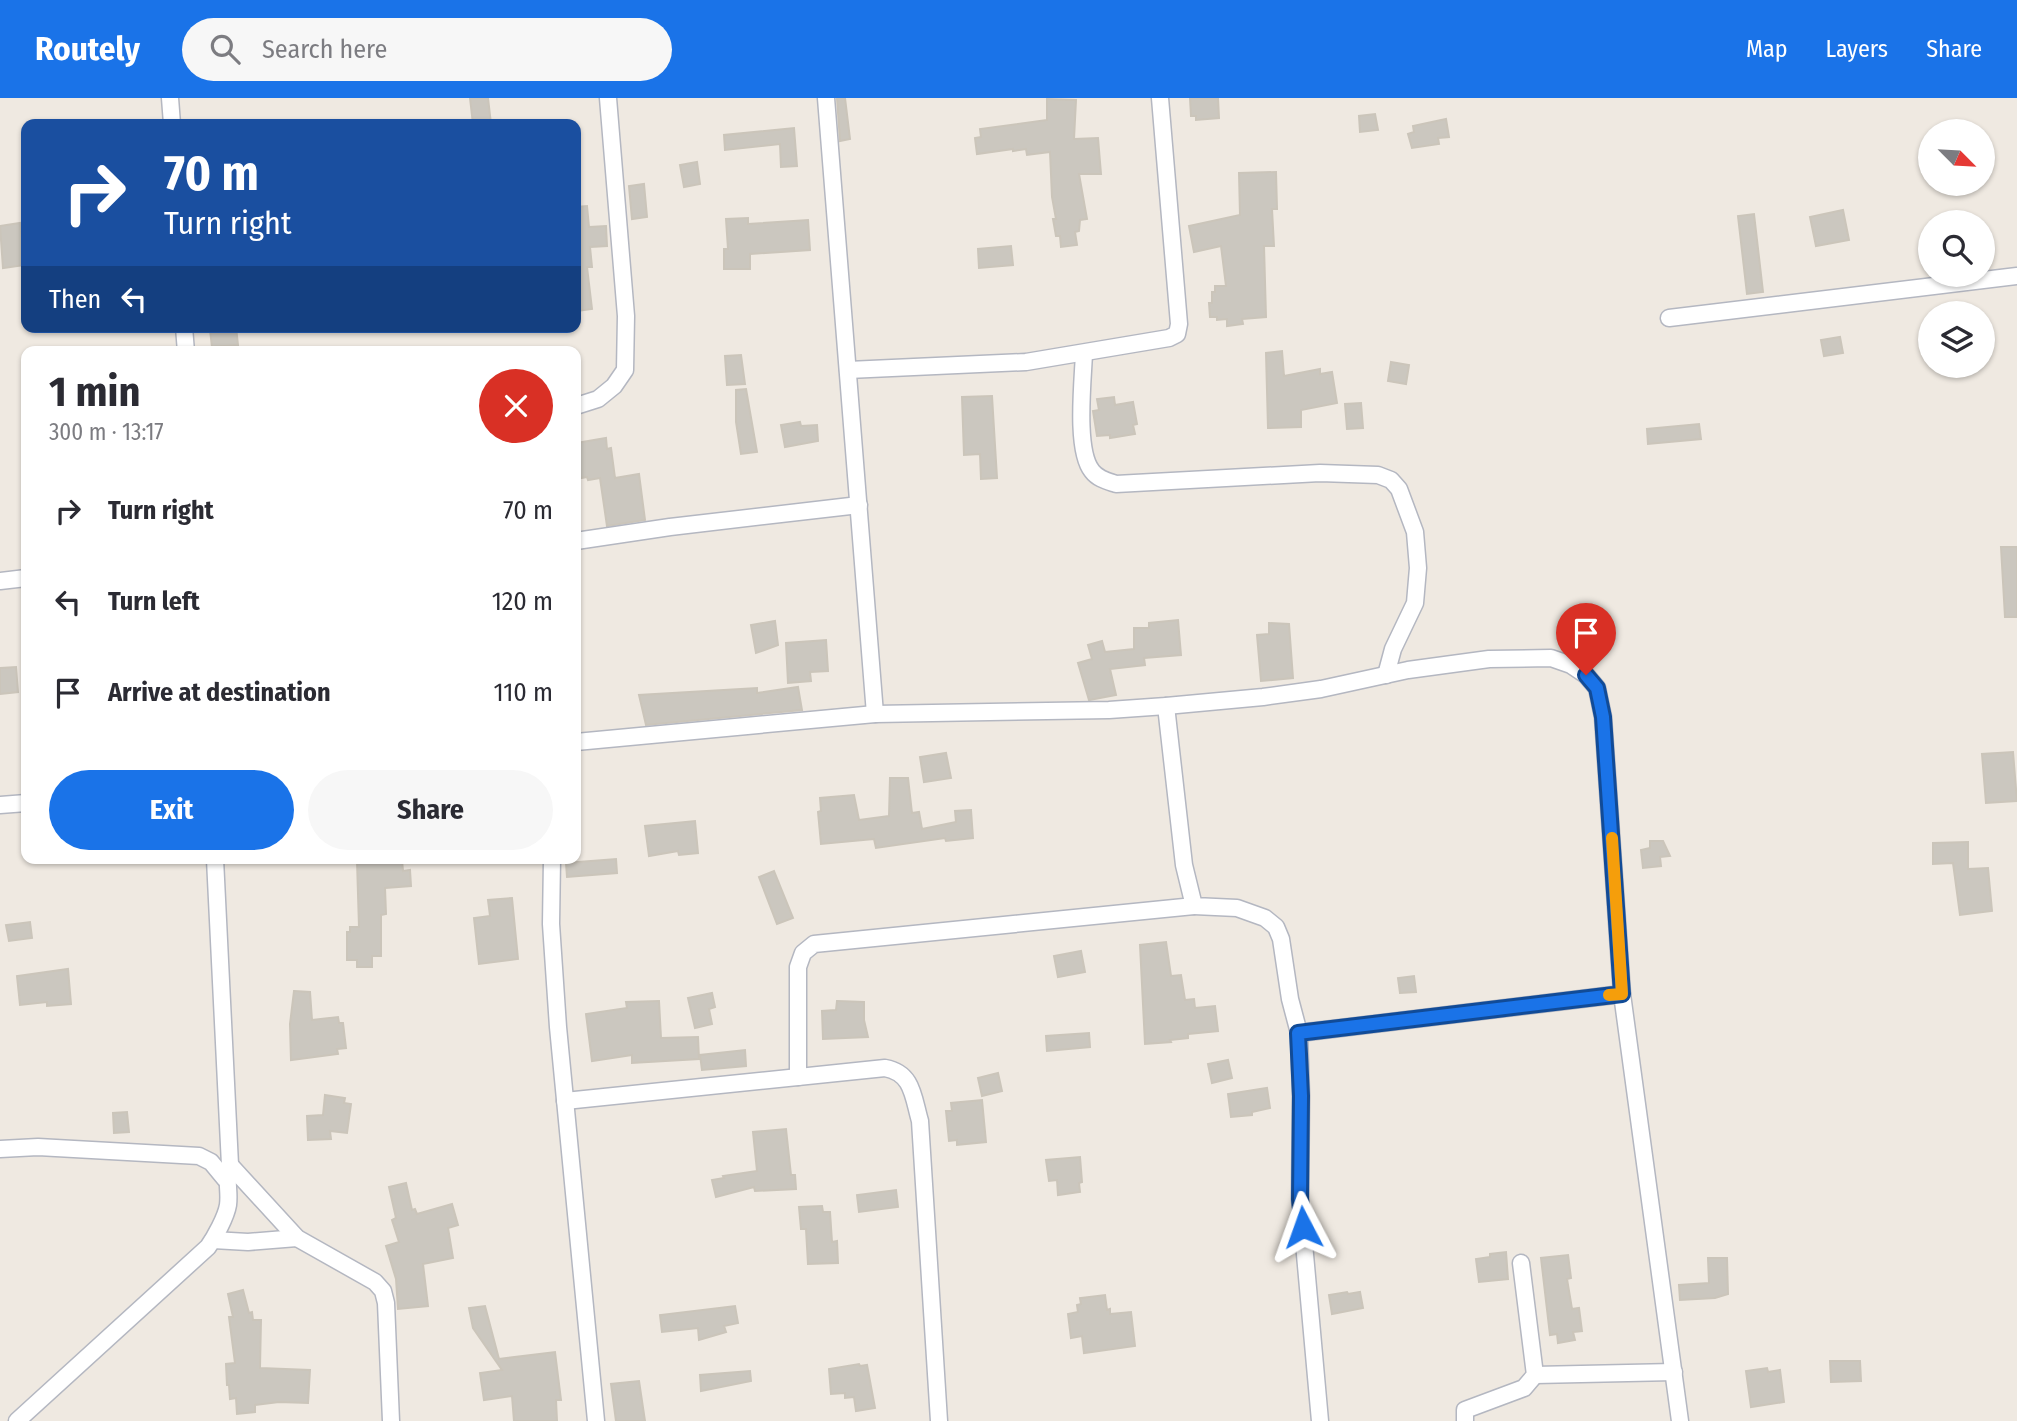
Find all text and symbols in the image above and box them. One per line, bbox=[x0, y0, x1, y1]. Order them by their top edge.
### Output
search box bbox=[182, 18, 672, 81]
text: Routely bbox=[35, 29, 140, 69]
icon: search bbox=[206, 30, 244, 68]
text: Search here bbox=[262, 34, 387, 65]
text: Map bbox=[1746, 35, 1788, 63]
text: Layers bbox=[1826, 35, 1888, 63]
text: Share bbox=[1926, 35, 1982, 63]
north arrow bbox=[1918, 119, 1995, 196]
map controls bbox=[1918, 119, 1995, 378]
text: 70 m bbox=[164, 144, 259, 203]
icon: right bbox=[49, 147, 140, 238]
text: Turn right bbox=[164, 204, 291, 242]
button: search bbox=[1918, 210, 1995, 287]
icon: left bbox=[115, 280, 153, 318]
text: Then bbox=[49, 284, 101, 315]
button: layers bbox=[1918, 301, 1995, 378]
text: 1 min bbox=[49, 367, 140, 417]
button: close bbox=[479, 369, 553, 443]
text: 300 m · 13:17 bbox=[49, 418, 164, 446]
icon: right bbox=[49, 492, 87, 530]
text: Turn right bbox=[108, 495, 214, 526]
text: 70 m bbox=[503, 495, 553, 526]
icon: left bbox=[49, 583, 87, 621]
text: Turn left bbox=[108, 586, 200, 617]
text: 120 m bbox=[492, 586, 553, 617]
pin bbox=[1556, 603, 1616, 675]
icon: arrive bbox=[1567, 614, 1605, 652]
icon: arrive bbox=[49, 674, 87, 712]
text: Arrive at destination bbox=[108, 677, 331, 708]
text: 110 m bbox=[493, 677, 553, 708]
button: Exit bbox=[49, 770, 294, 850]
button: Share bbox=[308, 770, 553, 850]
position arrow bbox=[1266, 1190, 1340, 1264]

